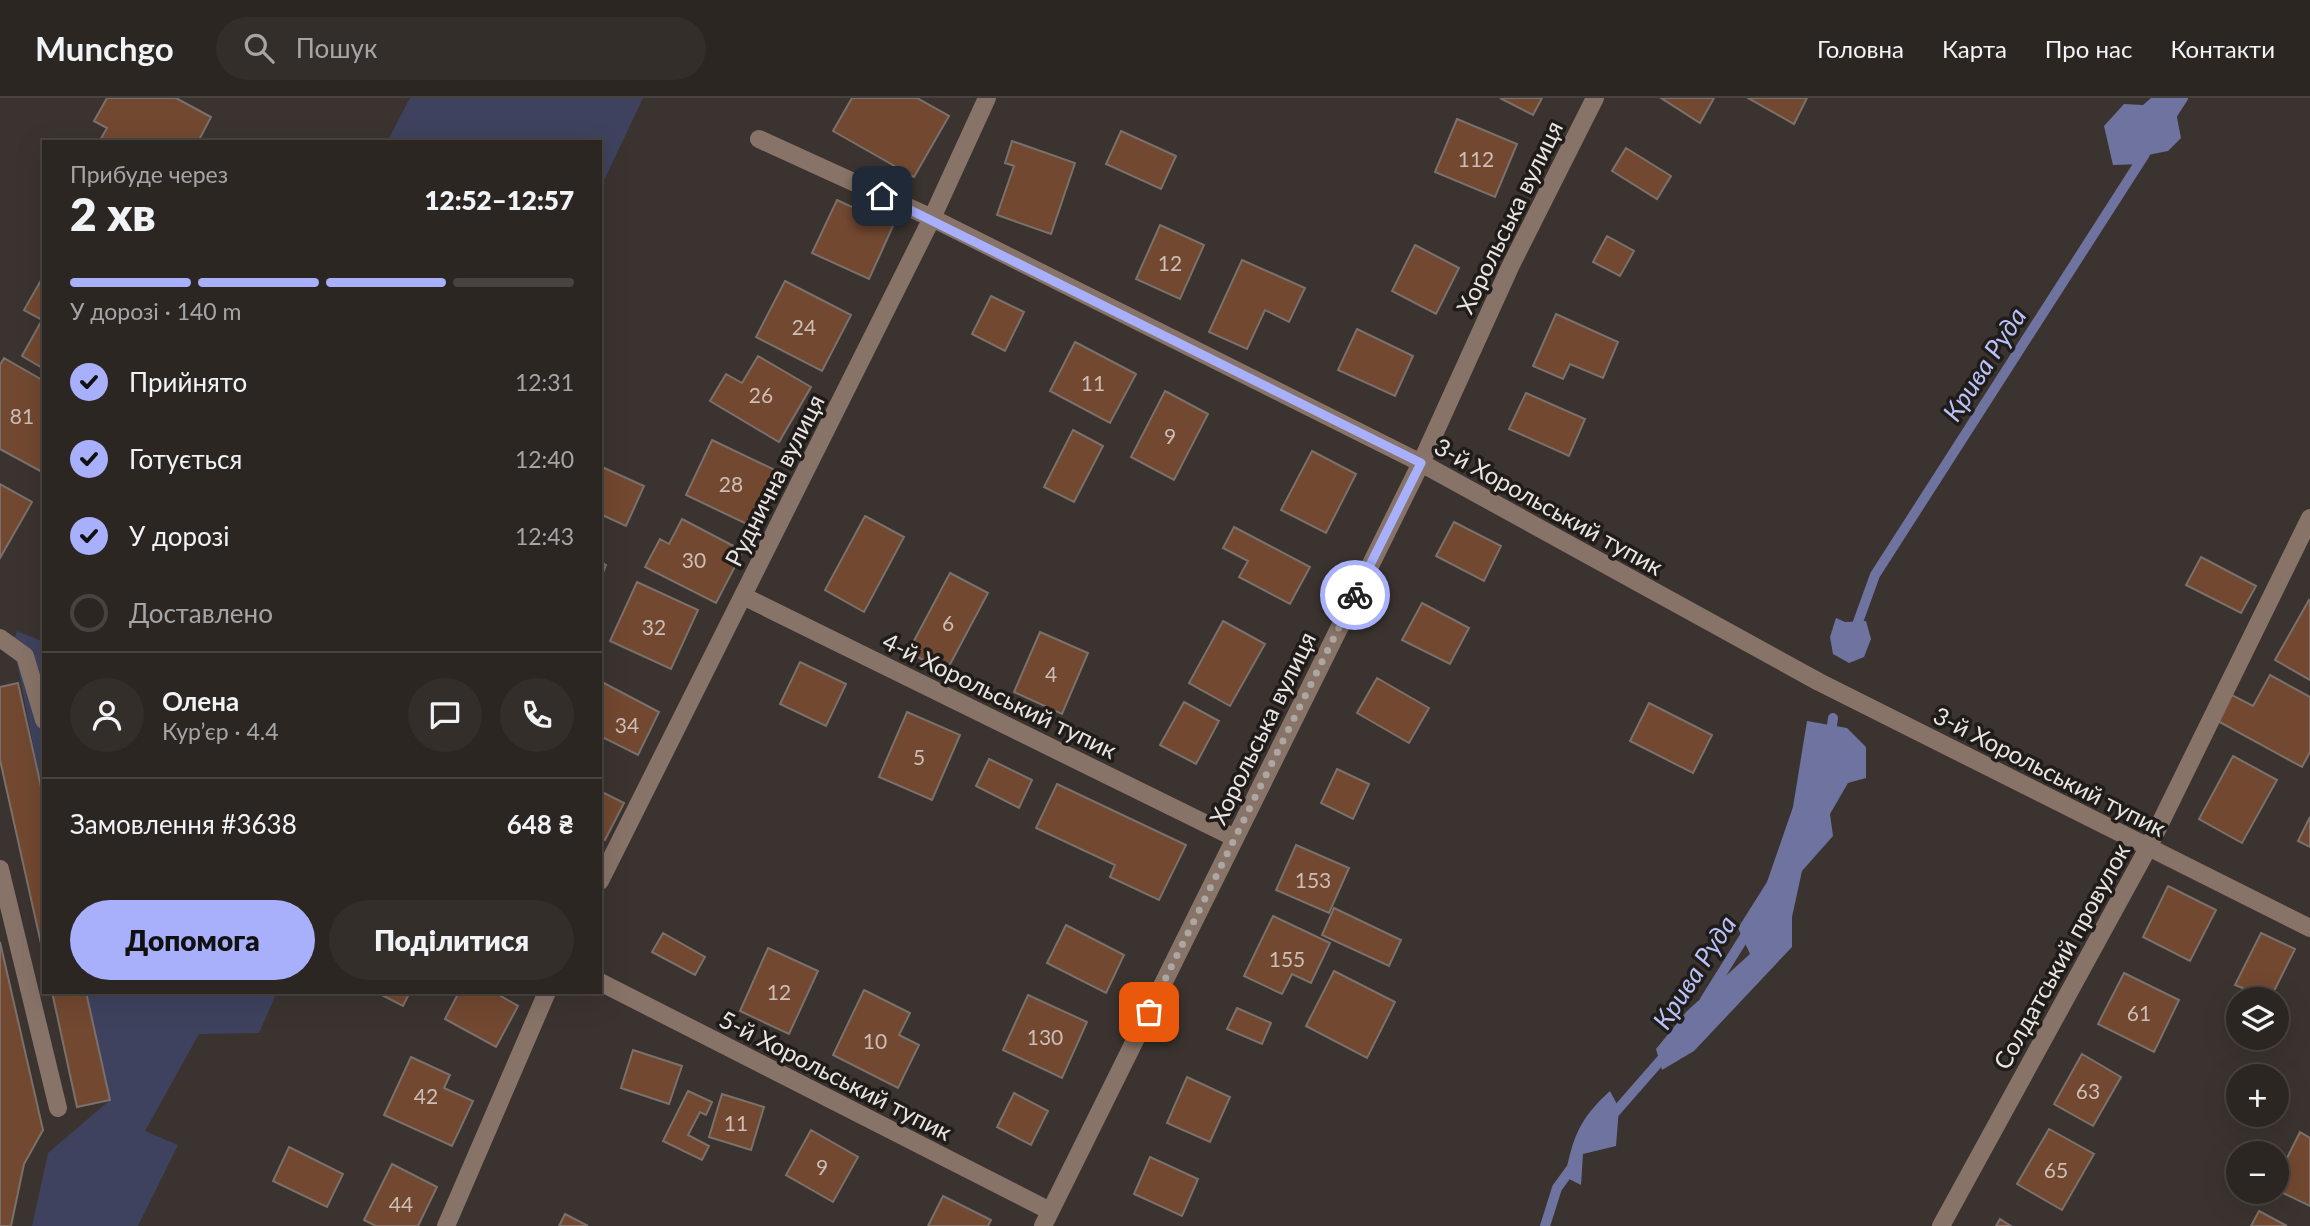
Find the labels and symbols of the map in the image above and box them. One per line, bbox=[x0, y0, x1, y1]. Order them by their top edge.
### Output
street label: Хорольська вулиця bbox=[1450, 116, 1568, 318]
house number: 112 bbox=[1458, 146, 1494, 171]
pin bbox=[852, 166, 912, 226]
house number: 12 bbox=[1158, 250, 1182, 275]
water label: Крива Руда bbox=[1935, 301, 2033, 427]
house number: 24 bbox=[792, 314, 816, 339]
house number: 11 bbox=[1081, 370, 1105, 395]
house number: 26 bbox=[749, 382, 773, 407]
street label: Руднична вулиця bbox=[718, 389, 830, 571]
house number: 81 bbox=[10, 403, 34, 428]
house number: 9 bbox=[1164, 423, 1176, 448]
street label: 3-й Хорольський тупик bbox=[1430, 431, 1669, 581]
house number: 28 bbox=[719, 471, 743, 496]
house number: 30 bbox=[682, 547, 706, 572]
courier bbox=[1320, 560, 1390, 630]
house number: 6 bbox=[942, 610, 954, 635]
house number: 32 bbox=[642, 614, 666, 639]
street label: 4-й Хорольський тупик bbox=[878, 626, 1122, 765]
street label: Хорольська вулиця bbox=[1203, 627, 1321, 829]
house number: 4 bbox=[1045, 661, 1057, 686]
street label: 3-й Хорольський тупик bbox=[1929, 700, 2171, 842]
house number: 34 bbox=[615, 712, 639, 737]
house number: 5 bbox=[913, 744, 925, 769]
street label: Солдатський провулок bbox=[1987, 837, 2135, 1074]
house number: 153 bbox=[1295, 867, 1331, 892]
water label: Крива Руда bbox=[1645, 909, 1743, 1035]
house number: 155 bbox=[1269, 946, 1305, 971]
house number: 12 bbox=[767, 979, 791, 1004]
pin bbox=[1119, 982, 1179, 1042]
house number: 61 bbox=[2127, 1000, 2151, 1025]
street label: 5-й Хорольський тупик bbox=[715, 1004, 957, 1146]
house number: 130 bbox=[1027, 1024, 1063, 1049]
house number: 10 bbox=[863, 1028, 887, 1053]
house number: 63 bbox=[2076, 1078, 2100, 1103]
house number: 42 bbox=[414, 1083, 438, 1108]
house number: 11 bbox=[724, 1110, 748, 1135]
house number: 9 bbox=[816, 1154, 828, 1179]
house number: 65 bbox=[2044, 1157, 2068, 1182]
house number: 44 bbox=[389, 1191, 413, 1216]

